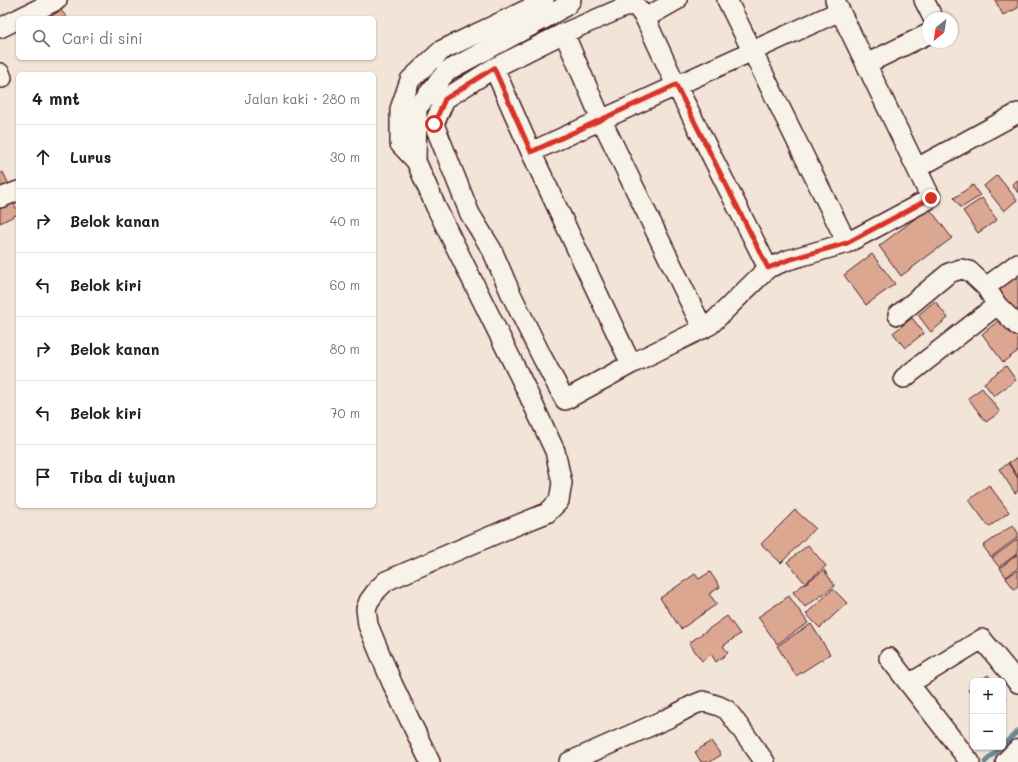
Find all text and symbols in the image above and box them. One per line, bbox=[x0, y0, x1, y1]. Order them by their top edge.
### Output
north arrow bbox=[922, 12, 958, 48]
search box bbox=[16, 16, 376, 60]
icon: search bbox=[30, 27, 52, 49]
text: Cari di sini bbox=[62, 28, 143, 48]
text: 4 mnt bbox=[32, 87, 80, 109]
text: Jalan kaki · 280 m bbox=[245, 90, 360, 107]
route start bbox=[425, 115, 443, 133]
icon: ahead bbox=[32, 146, 54, 168]
text: Lurus bbox=[70, 147, 111, 167]
text: 30 m bbox=[330, 148, 360, 165]
route end bbox=[922, 189, 940, 207]
icon: right bbox=[32, 210, 54, 232]
text: Belok kanan bbox=[70, 211, 159, 231]
text: 40 m bbox=[330, 212, 360, 229]
icon: left bbox=[32, 274, 54, 296]
text: Belok kiri bbox=[70, 275, 142, 295]
text: 60 m bbox=[330, 276, 360, 293]
icon: right bbox=[32, 338, 54, 360]
text: Belok kanan bbox=[70, 339, 159, 359]
text: 80 m bbox=[330, 340, 360, 357]
icon: left bbox=[32, 402, 54, 424]
text: Belok kiri bbox=[70, 403, 142, 423]
text: 70 m bbox=[330, 404, 360, 421]
icon: arrive bbox=[32, 466, 54, 488]
text: Tiba di tujuan bbox=[70, 467, 175, 487]
map controls bbox=[970, 678, 1006, 750]
button: + bbox=[970, 678, 1006, 714]
button: − bbox=[970, 714, 1006, 750]

